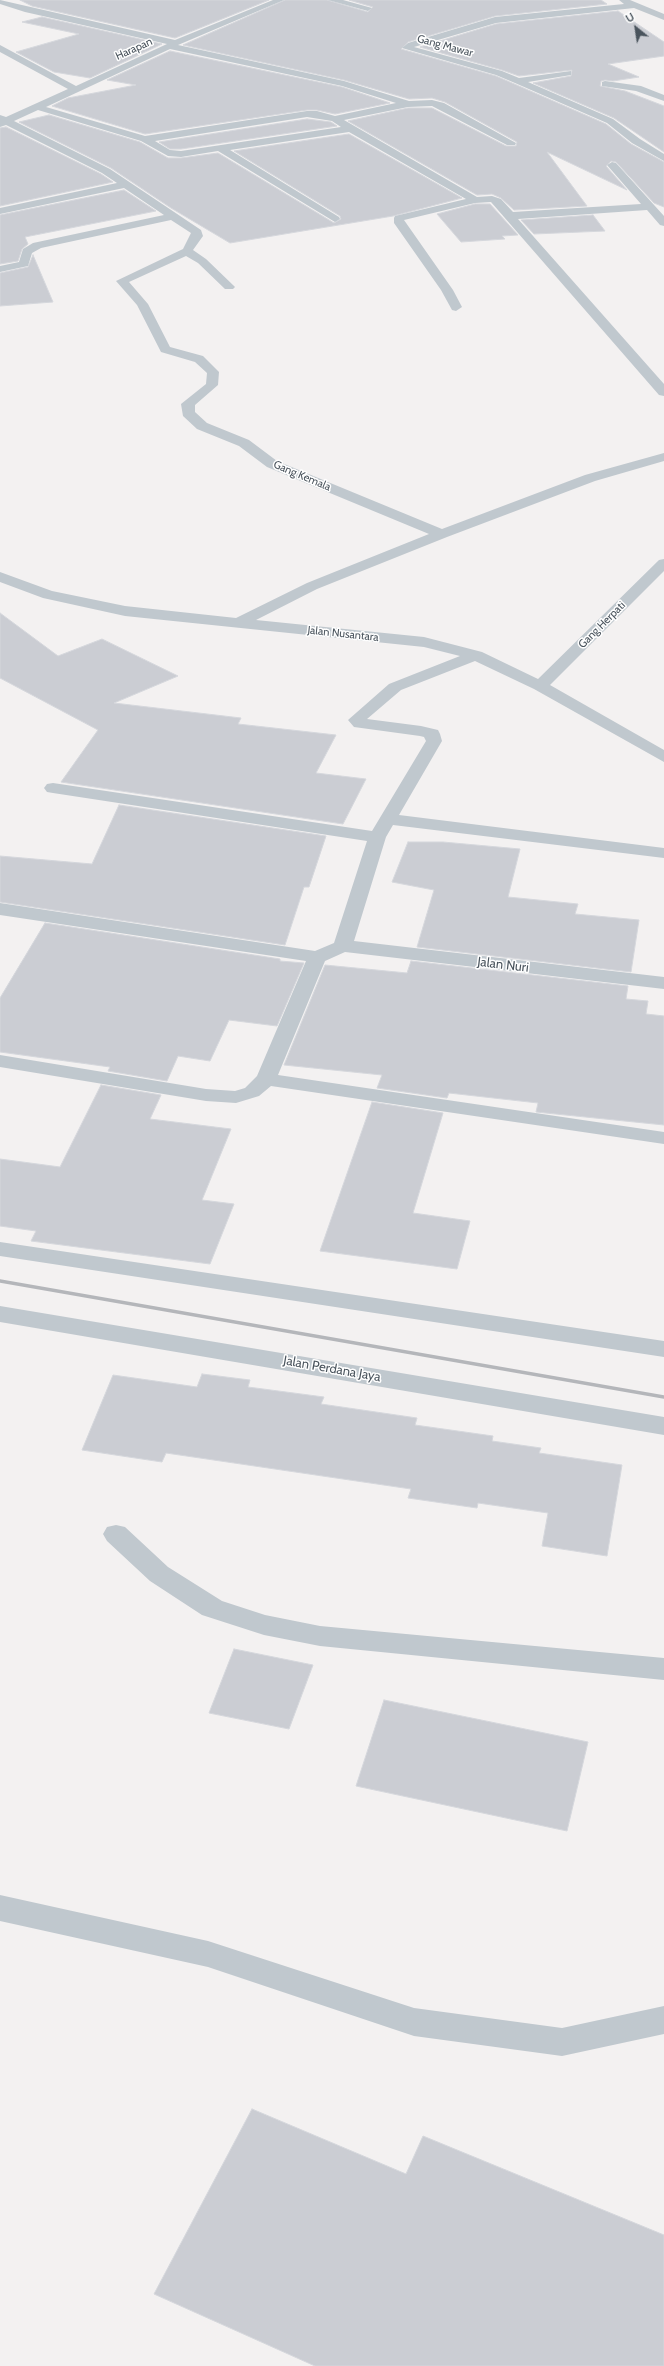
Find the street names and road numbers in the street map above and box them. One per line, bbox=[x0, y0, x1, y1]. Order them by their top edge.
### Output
street label: Gang Mawar bbox=[416, 32, 474, 60]
street label: Harapan bbox=[113, 35, 155, 63]
street label: Gang Kemala bbox=[271, 458, 333, 494]
street label: Gang Herpati bbox=[576, 599, 628, 651]
street label: Jalan Nusantara bbox=[307, 624, 379, 644]
street label: Jalan Nuri bbox=[476, 954, 530, 976]
street label: Jalan Perdana Jaya bbox=[282, 1353, 382, 1385]

